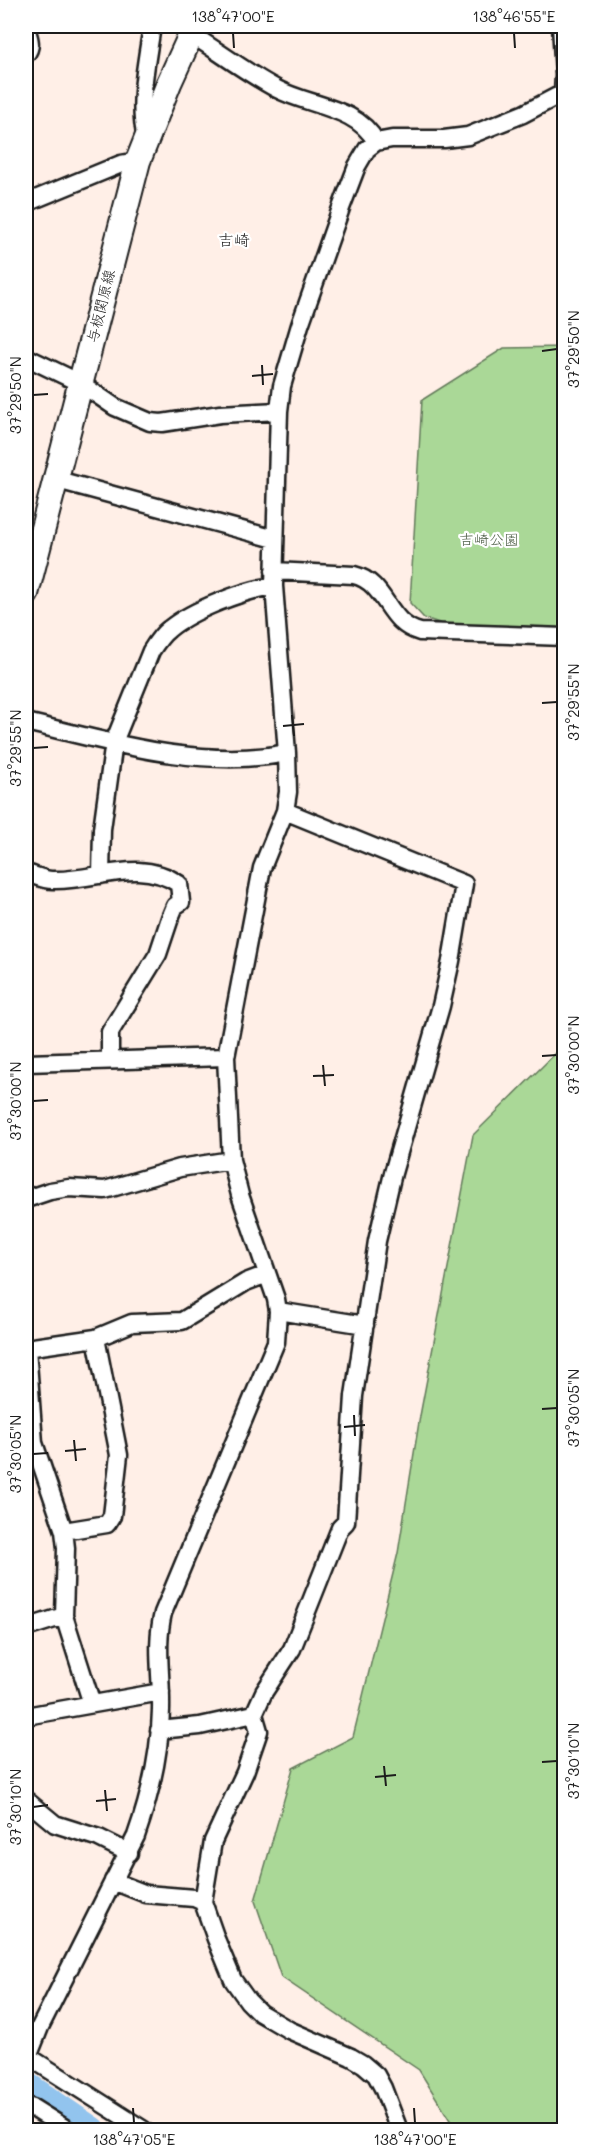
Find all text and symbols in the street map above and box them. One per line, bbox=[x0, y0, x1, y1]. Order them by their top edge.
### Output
text: 138°47'00"E bbox=[191, 6, 275, 26]
text: 138°46'55"E bbox=[473, 6, 556, 26]
district label: 吉崎 bbox=[218, 229, 250, 250]
street label: 与板関原線 bbox=[81, 267, 119, 345]
text: 37°29'50"N bbox=[563, 310, 583, 388]
text: 37°29'50"N bbox=[5, 356, 25, 434]
park label: 吉崎公園 bbox=[459, 529, 519, 549]
text: 37°29'55"N bbox=[563, 663, 583, 741]
text: 37°29'55"N bbox=[5, 709, 25, 787]
text: 37°30'00"N bbox=[563, 1015, 583, 1095]
text: 37°30'00"N bbox=[5, 1061, 25, 1141]
text: 37°30'05"N bbox=[563, 1369, 583, 1447]
text: 37°30'05"N bbox=[5, 1415, 25, 1493]
text: 37°30'10"N bbox=[563, 1723, 583, 1799]
text: 37°30'10"N bbox=[5, 1769, 25, 1845]
text: 138°47'05"E bbox=[93, 2129, 176, 2149]
text: 138°47'00"E bbox=[373, 2129, 457, 2149]

